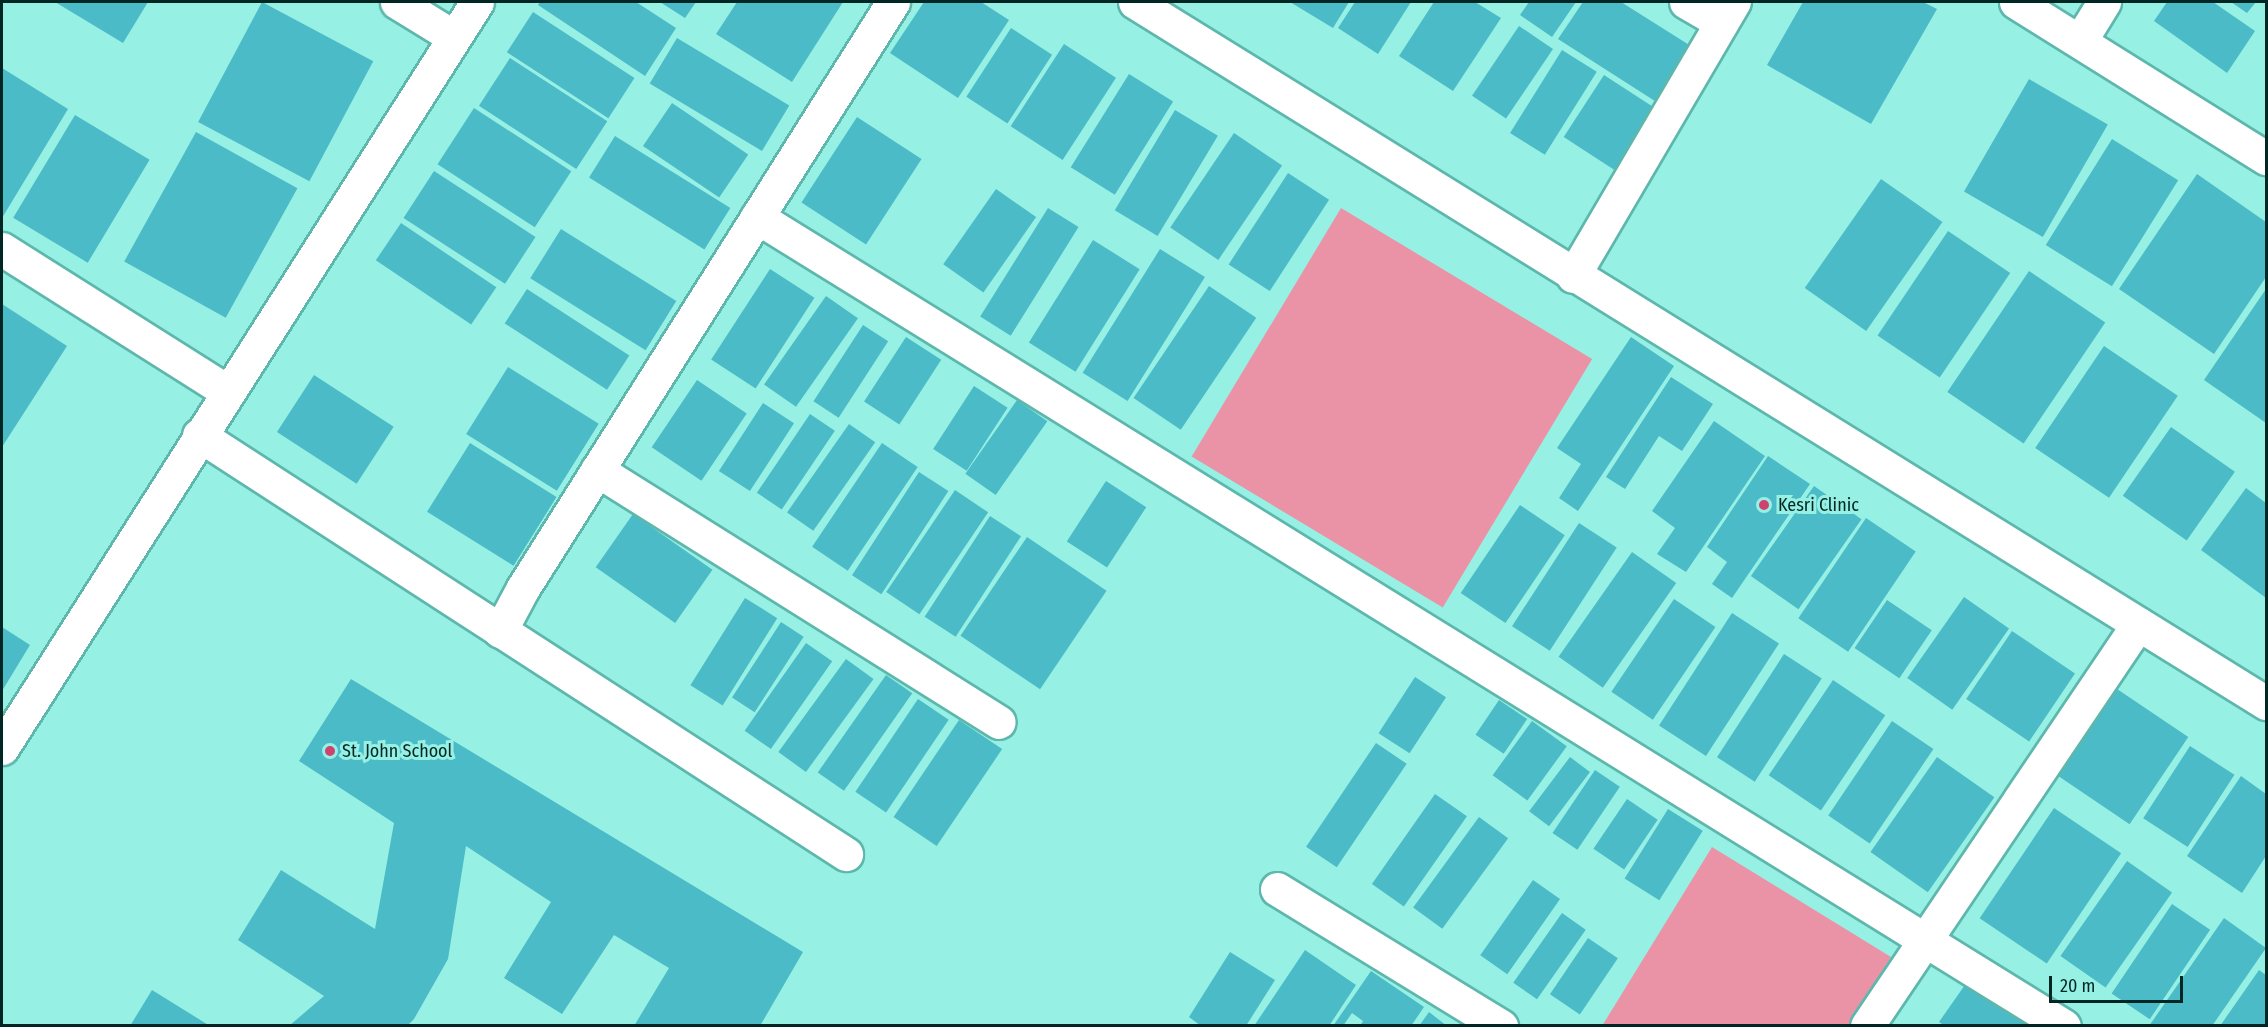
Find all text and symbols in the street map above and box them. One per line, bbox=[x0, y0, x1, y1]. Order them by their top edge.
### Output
place label: Kesri Clinic bbox=[1778, 494, 1859, 516]
marker: Kesri Clinic bbox=[1755, 496, 1773, 514]
place label: St. John School bbox=[342, 740, 452, 762]
marker: St. John School bbox=[323, 744, 337, 758]
scale bar bbox=[2052, 964, 2186, 1002]
text: 20 m bbox=[2060, 975, 2095, 997]

